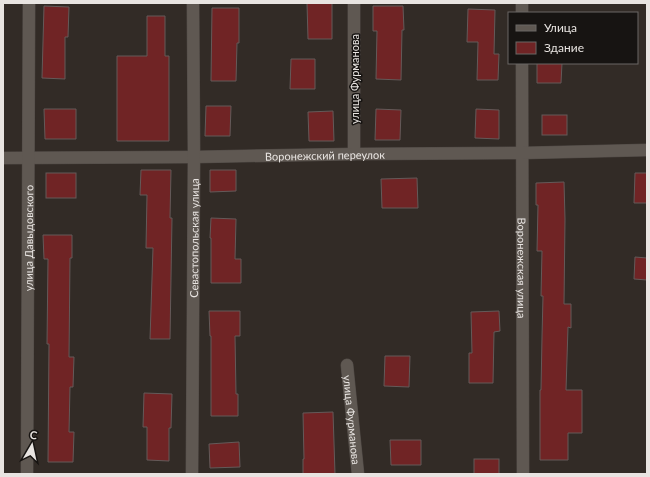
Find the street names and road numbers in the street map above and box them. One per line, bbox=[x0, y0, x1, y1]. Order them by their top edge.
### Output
street label: улица Фурманова bbox=[348, 34, 361, 124]
street label: Воронежский переулок bbox=[265, 147, 385, 162]
street label: Севастопольская улица bbox=[187, 178, 200, 298]
street label: улица Давыдовского bbox=[21, 185, 35, 291]
street label: Воронежская улица bbox=[516, 218, 529, 318]
street label: улица Фурманова bbox=[342, 374, 364, 465]

